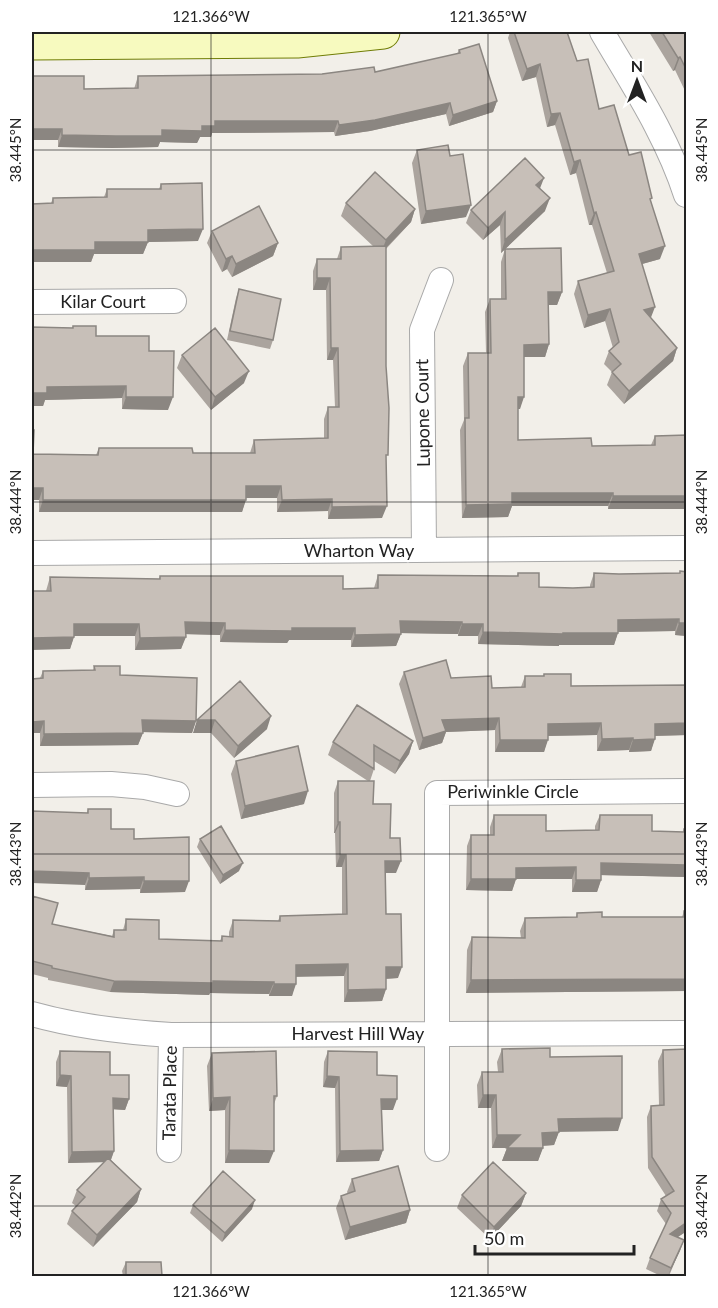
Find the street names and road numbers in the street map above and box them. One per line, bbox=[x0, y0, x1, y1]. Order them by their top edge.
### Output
street label: Kilar Court bbox=[60, 290, 146, 312]
street label: Lupone Court bbox=[410, 358, 434, 467]
street label: Wharton Way bbox=[304, 539, 415, 561]
street label: Periwinkle Circle bbox=[447, 780, 579, 802]
street label: Harvest Hill Way bbox=[292, 1022, 425, 1044]
street label: Tarata Place bbox=[157, 1045, 181, 1140]

